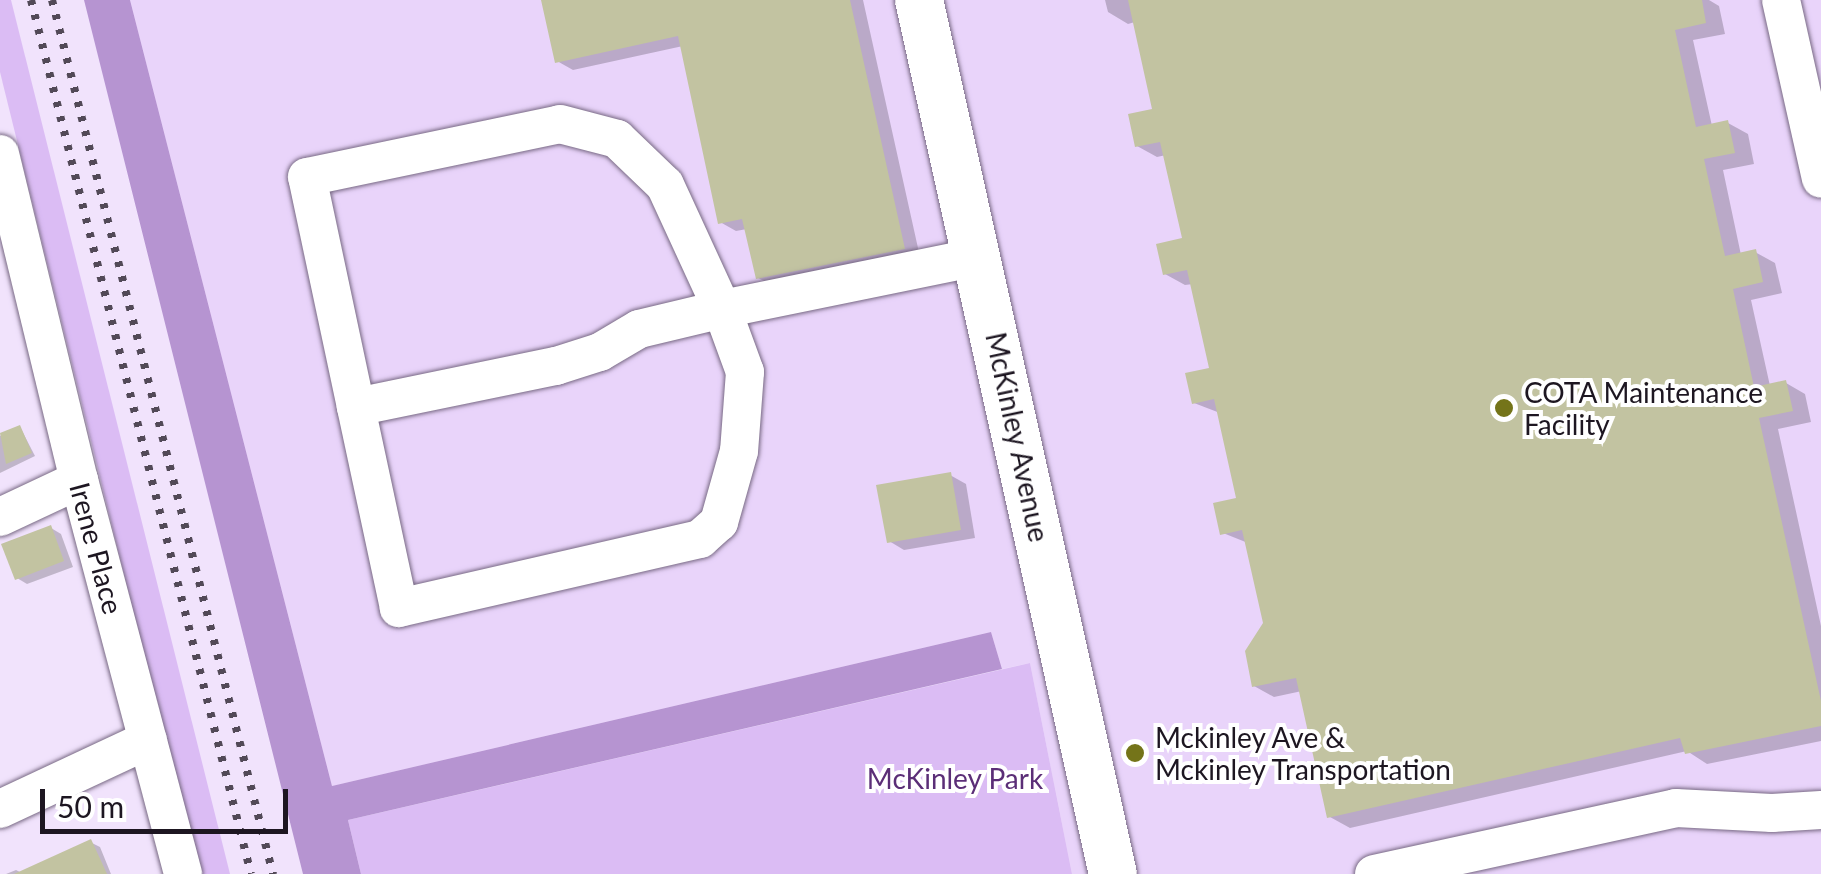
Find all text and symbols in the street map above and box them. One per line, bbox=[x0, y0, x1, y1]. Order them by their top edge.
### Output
street label: McKinley Avenue bbox=[979, 328, 1057, 546]
place label: COTA Maintenance Facility bbox=[1524, 375, 1764, 441]
marker: COTA Maintenance Facility bbox=[1493, 397, 1515, 419]
street label: Irene Place bbox=[63, 479, 131, 617]
place label: Mckinley Ave & Mckinley Transportation bbox=[1155, 720, 1452, 786]
marker: Mckinley Ave & Mckinley Transportation bbox=[1124, 742, 1146, 764]
park label: McKinley Park bbox=[866, 761, 1044, 795]
scale bar bbox=[45, 769, 292, 831]
text: 50 m bbox=[57, 788, 124, 824]

